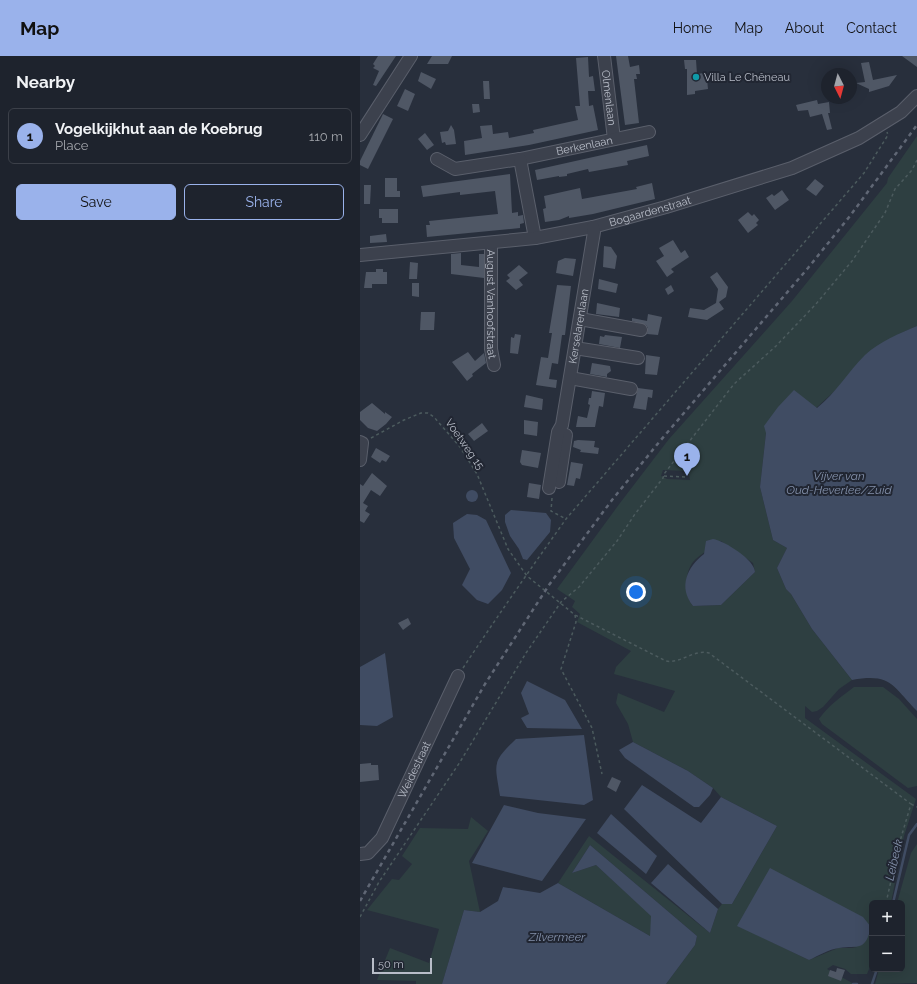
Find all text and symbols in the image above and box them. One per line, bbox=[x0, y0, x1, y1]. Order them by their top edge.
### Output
text: Map bbox=[20, 17, 59, 39]
text: Home bbox=[673, 20, 712, 36]
text: Map bbox=[734, 20, 763, 36]
text: About bbox=[785, 20, 824, 36]
text: Contact bbox=[846, 20, 897, 36]
north arrow bbox=[821, 68, 857, 104]
street label: Olmenlaan bbox=[599, 69, 618, 126]
place label: Villa Le Chêneau bbox=[704, 71, 790, 84]
text: Nearby bbox=[16, 72, 75, 92]
marker: Villa Le Chêneau bbox=[691, 72, 701, 82]
text: Vogelkijkhut aan de Koebrug bbox=[55, 120, 262, 138]
text: 1 bbox=[27, 129, 33, 144]
text: 110 m bbox=[309, 129, 343, 144]
street label: Berkenlaan bbox=[555, 134, 614, 158]
text: Place bbox=[55, 138, 88, 153]
button: Save bbox=[16, 184, 176, 220]
button: Share bbox=[184, 184, 344, 220]
street label: Bogaardenstraat bbox=[608, 194, 693, 229]
street label: August Vanhoofstraat bbox=[484, 249, 499, 360]
street label: Kerselarenlaan bbox=[566, 288, 592, 365]
street label: Voetweg 15 bbox=[442, 416, 487, 472]
pin: 1 bbox=[674, 443, 700, 476]
water label: Vijver van Oud-Heverlee/Zuid bbox=[786, 469, 892, 497]
your location bbox=[626, 582, 646, 602]
street label: Weidestraat bbox=[396, 739, 434, 801]
water label: Leibeek bbox=[882, 838, 906, 882]
map controls bbox=[869, 900, 905, 972]
button: + bbox=[869, 900, 905, 936]
water label: Zilvermeer bbox=[528, 930, 586, 944]
button: − bbox=[869, 936, 905, 972]
scale bar bbox=[372, 956, 432, 975]
text: 50 m bbox=[378, 958, 404, 971]

